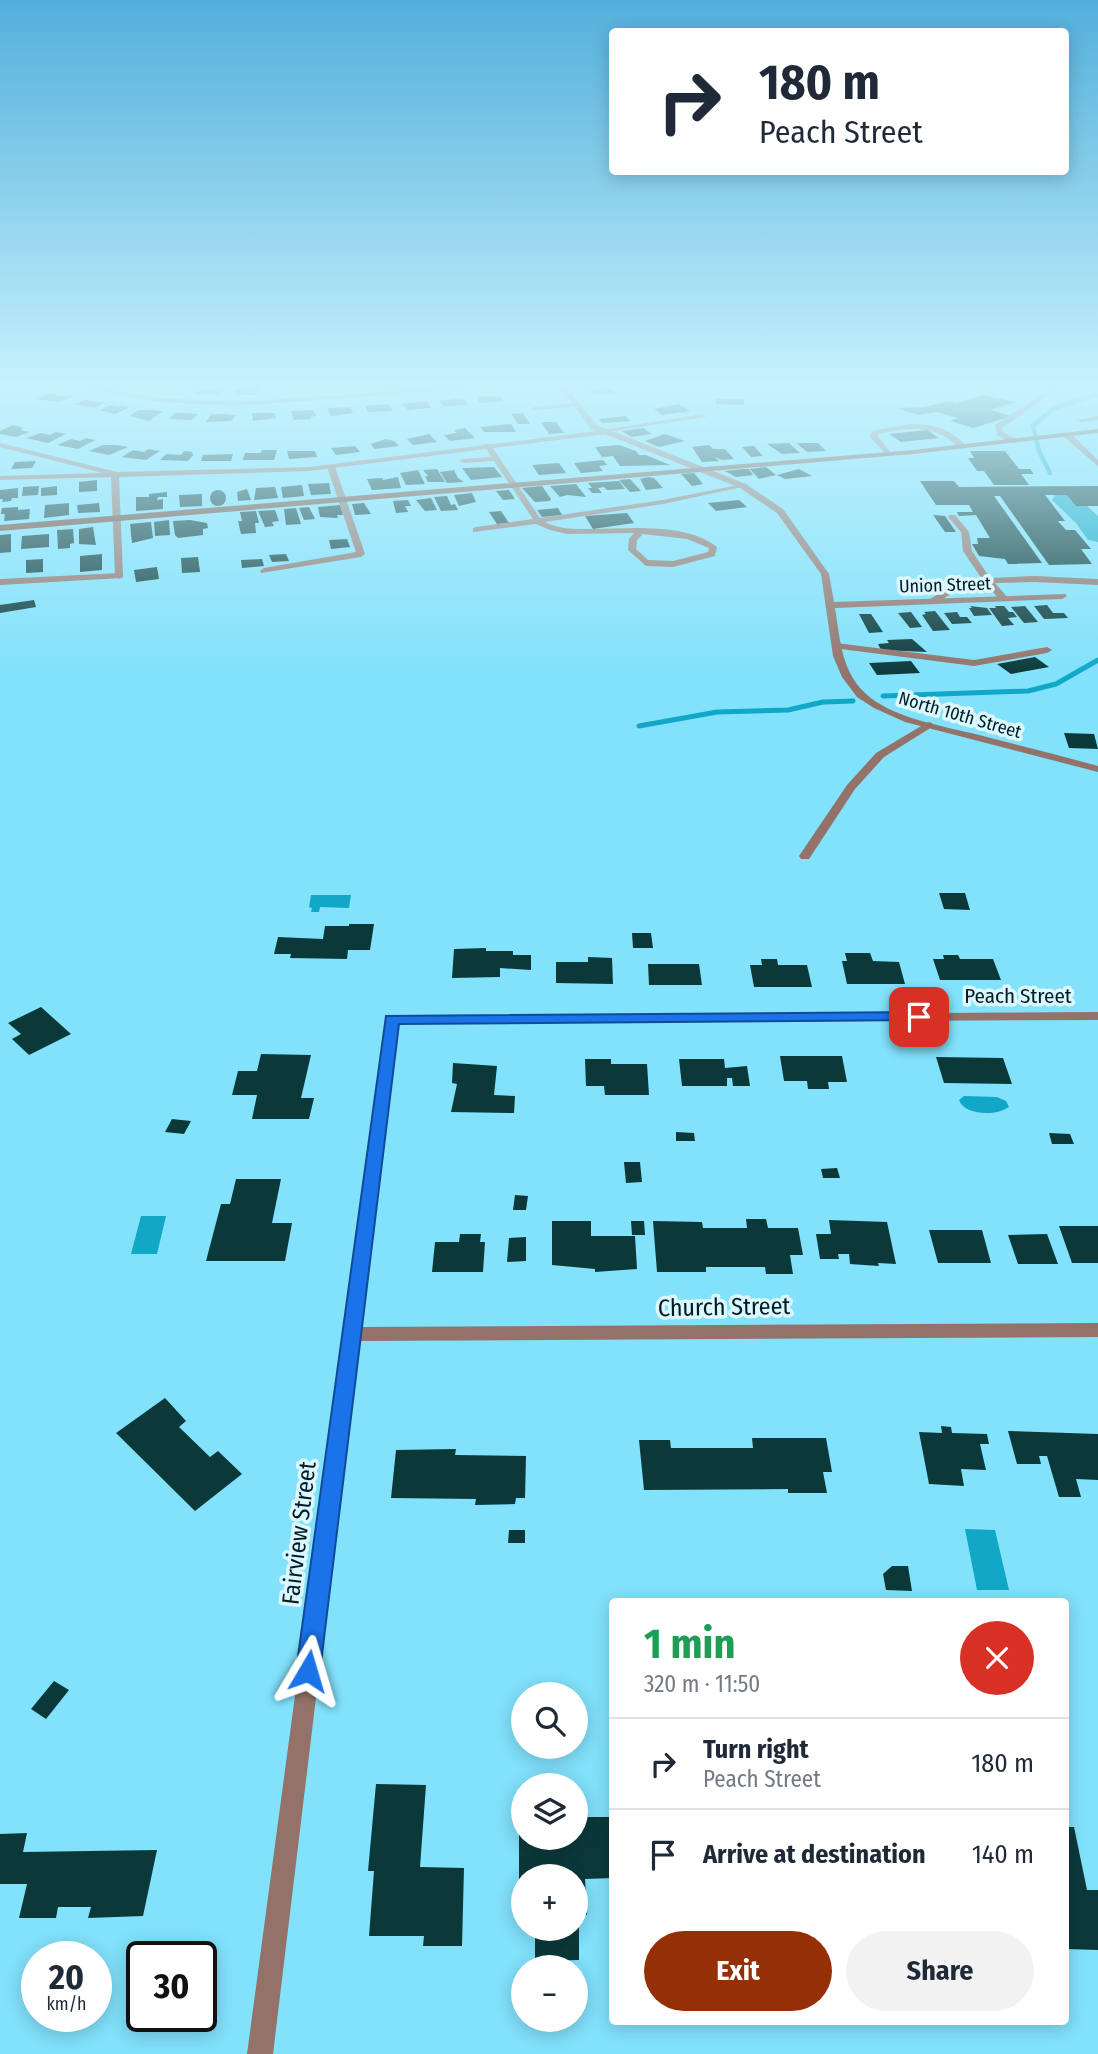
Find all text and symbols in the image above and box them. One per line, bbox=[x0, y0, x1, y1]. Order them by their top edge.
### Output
text: 180 m bbox=[759, 53, 880, 112]
icon: right bbox=[644, 56, 735, 147]
text: Peach Street bbox=[759, 113, 923, 151]
street label: Union Street bbox=[899, 572, 991, 598]
street label: North 10th Street bbox=[896, 687, 1024, 743]
street label: Peach Street bbox=[964, 983, 1072, 1009]
pin bbox=[889, 987, 949, 1047]
icon: arrive bbox=[900, 998, 938, 1036]
street label: Church Street bbox=[658, 1292, 791, 1322]
street label: Fairview Street bbox=[276, 1460, 322, 1606]
text: 1 min bbox=[644, 1619, 735, 1669]
button: close bbox=[960, 1621, 1034, 1695]
position arrow bbox=[271, 1634, 345, 1708]
text: 320 m · 11:50 bbox=[644, 1670, 760, 1698]
map controls bbox=[511, 1682, 588, 2032]
button: search bbox=[511, 1682, 588, 1759]
text: Turn right bbox=[703, 1734, 809, 1765]
icon: right bbox=[644, 1745, 682, 1783]
text: 180 m bbox=[971, 1748, 1034, 1779]
text: Peach Street bbox=[703, 1765, 821, 1793]
button: layers bbox=[511, 1773, 588, 1850]
icon: arrive bbox=[644, 1836, 682, 1874]
text: Arrive at destination bbox=[703, 1839, 926, 1870]
text: 140 m bbox=[972, 1839, 1034, 1870]
button: + bbox=[511, 1864, 588, 1941]
button: Exit bbox=[644, 1931, 832, 2011]
button: Share bbox=[846, 1931, 1034, 2011]
speed limit sign: 30 bbox=[126, 1941, 217, 2032]
button: − bbox=[511, 1955, 588, 2032]
text: 20 bbox=[49, 1956, 84, 1998]
text: km/h bbox=[46, 1993, 87, 2015]

